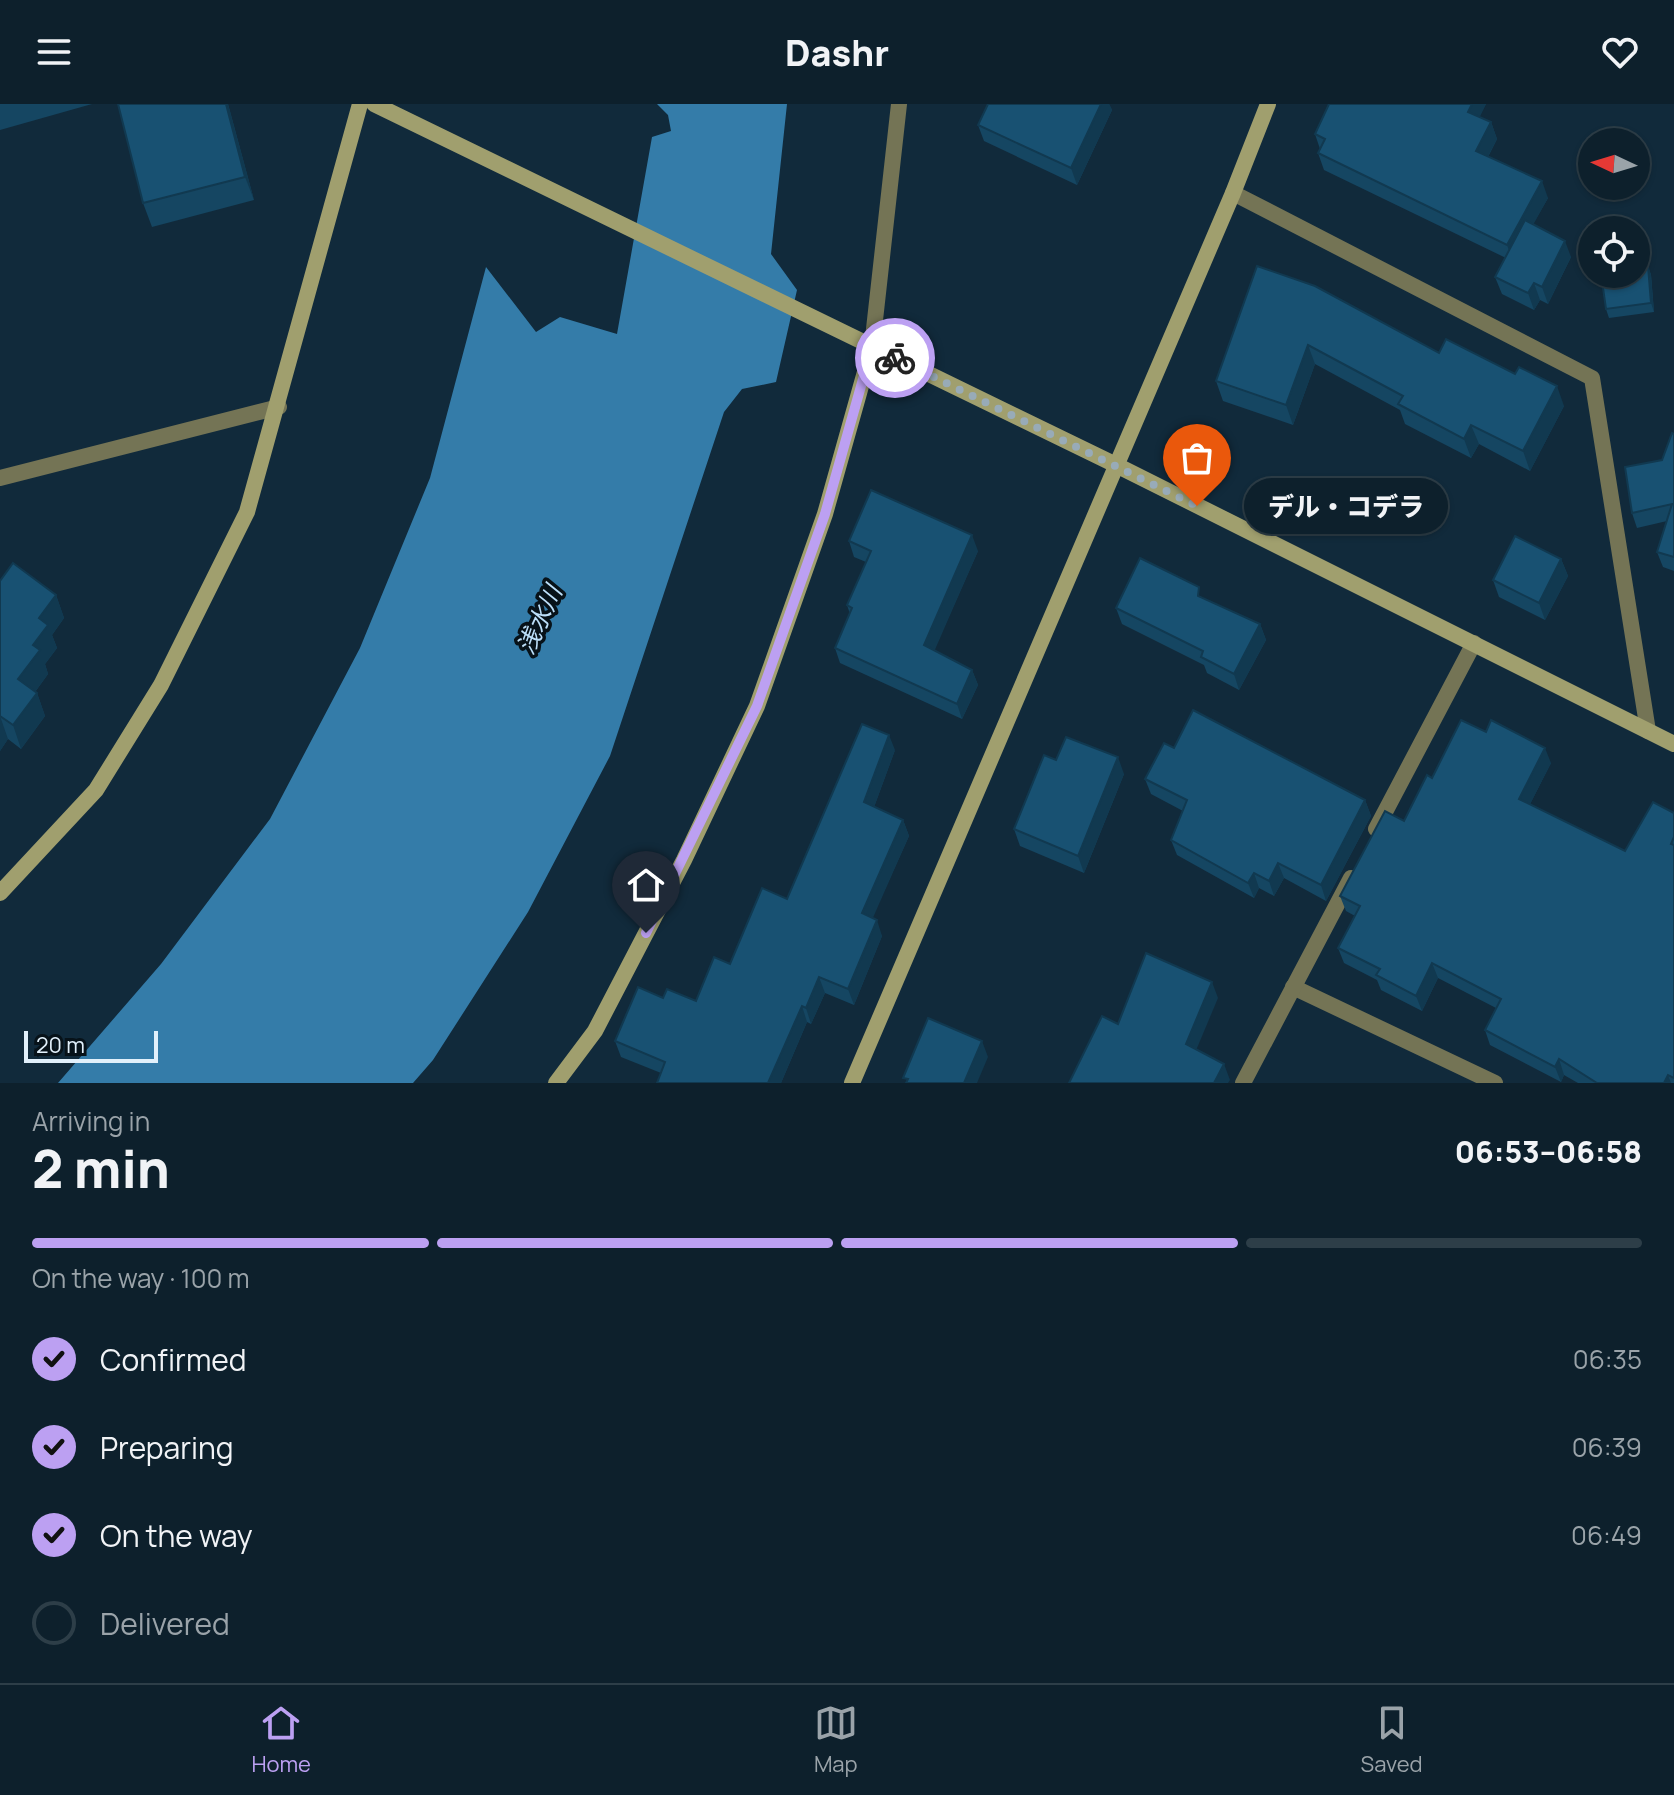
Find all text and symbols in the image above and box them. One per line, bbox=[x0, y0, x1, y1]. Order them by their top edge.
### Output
text: Dashr bbox=[785, 28, 889, 77]
icon: menu bbox=[32, 30, 76, 74]
icon: heart bbox=[1598, 30, 1642, 74]
north arrow bbox=[1578, 128, 1650, 200]
map controls bbox=[1578, 128, 1650, 288]
button: locate bbox=[1578, 216, 1650, 288]
courier bbox=[855, 318, 935, 398]
icon: bike bbox=[873, 336, 917, 380]
pin bbox=[1163, 424, 1231, 506]
icon: bag bbox=[1175, 436, 1219, 480]
callout: デル・コデラ bbox=[1245, 478, 1449, 534]
text: デル・コデラ bbox=[1268, 488, 1424, 524]
water label: 浅水川 bbox=[508, 577, 570, 659]
pin bbox=[612, 851, 680, 933]
icon: home bbox=[624, 863, 668, 907]
scale bar bbox=[24, 1027, 158, 1063]
text: 20 m bbox=[36, 1030, 85, 1060]
text: Arriving in bbox=[32, 1103, 150, 1139]
text: 06:53–06:58 bbox=[1455, 1131, 1642, 1172]
text: 2 min bbox=[32, 1133, 170, 1204]
text: On the way · 100 m bbox=[32, 1260, 250, 1296]
icon: check bbox=[32, 1337, 76, 1381]
text: Confirmed bbox=[100, 1339, 247, 1380]
text: 06:35 bbox=[1573, 1341, 1642, 1377]
icon: check bbox=[32, 1425, 76, 1469]
text: Preparing bbox=[100, 1427, 234, 1468]
text: 06:39 bbox=[1572, 1429, 1642, 1465]
icon: check bbox=[32, 1513, 76, 1557]
text: On the way bbox=[100, 1515, 253, 1556]
text: 06:49 bbox=[1571, 1517, 1642, 1553]
text: Delivered bbox=[100, 1603, 230, 1644]
tab: Home bbox=[251, 1701, 311, 1779]
tab: Map bbox=[814, 1701, 858, 1779]
tab: Saved bbox=[1361, 1701, 1423, 1779]

